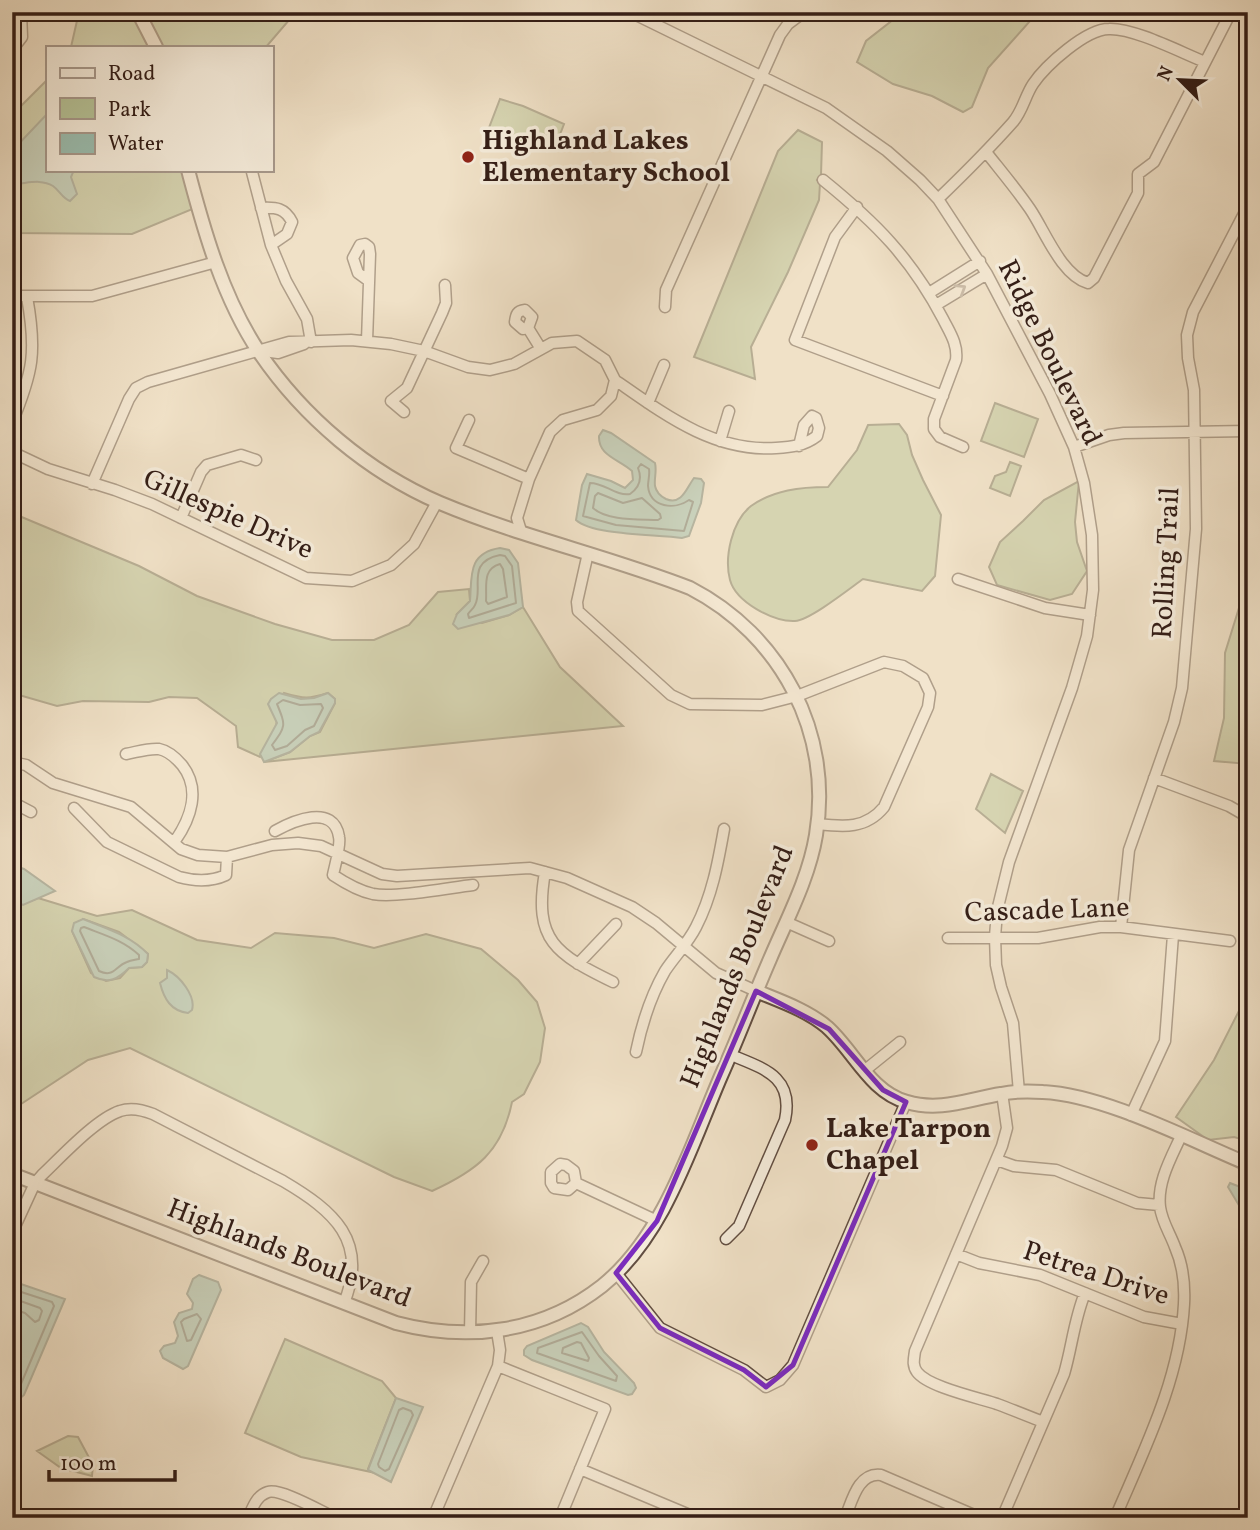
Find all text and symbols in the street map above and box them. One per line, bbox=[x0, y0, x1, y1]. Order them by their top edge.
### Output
legend bbox=[46, 46, 273, 172]
north arrow bbox=[1144, 46, 1214, 116]
text: Road bbox=[108, 60, 155, 89]
text: N bbox=[1152, 62, 1181, 85]
text: Park bbox=[108, 96, 151, 125]
place label: Highland Lakes Elementary School bbox=[482, 122, 730, 193]
text: Water bbox=[108, 130, 164, 159]
marker: Highland Lakes Elementary School bbox=[460, 149, 476, 165]
street label: Ridge Boulevard bbox=[987, 254, 1111, 452]
one-way arrow bbox=[954, 285, 967, 298]
street label: Gillespie Drive bbox=[137, 460, 319, 570]
street label: Rolling Trail bbox=[1144, 486, 1190, 640]
street label: Highlands Boulevard bbox=[671, 840, 805, 1094]
street label: Cascade Lane bbox=[964, 889, 1130, 933]
place label: Lake Tarpon Chapel bbox=[826, 1110, 991, 1181]
marker: Lake Tarpon Chapel bbox=[804, 1137, 820, 1153]
street label: Highlands Boulevard bbox=[161, 1189, 417, 1319]
street label: Petrea Drive bbox=[1018, 1232, 1174, 1316]
scale bar bbox=[49, 1439, 175, 1483]
text: 100 m bbox=[60, 1450, 117, 1479]

